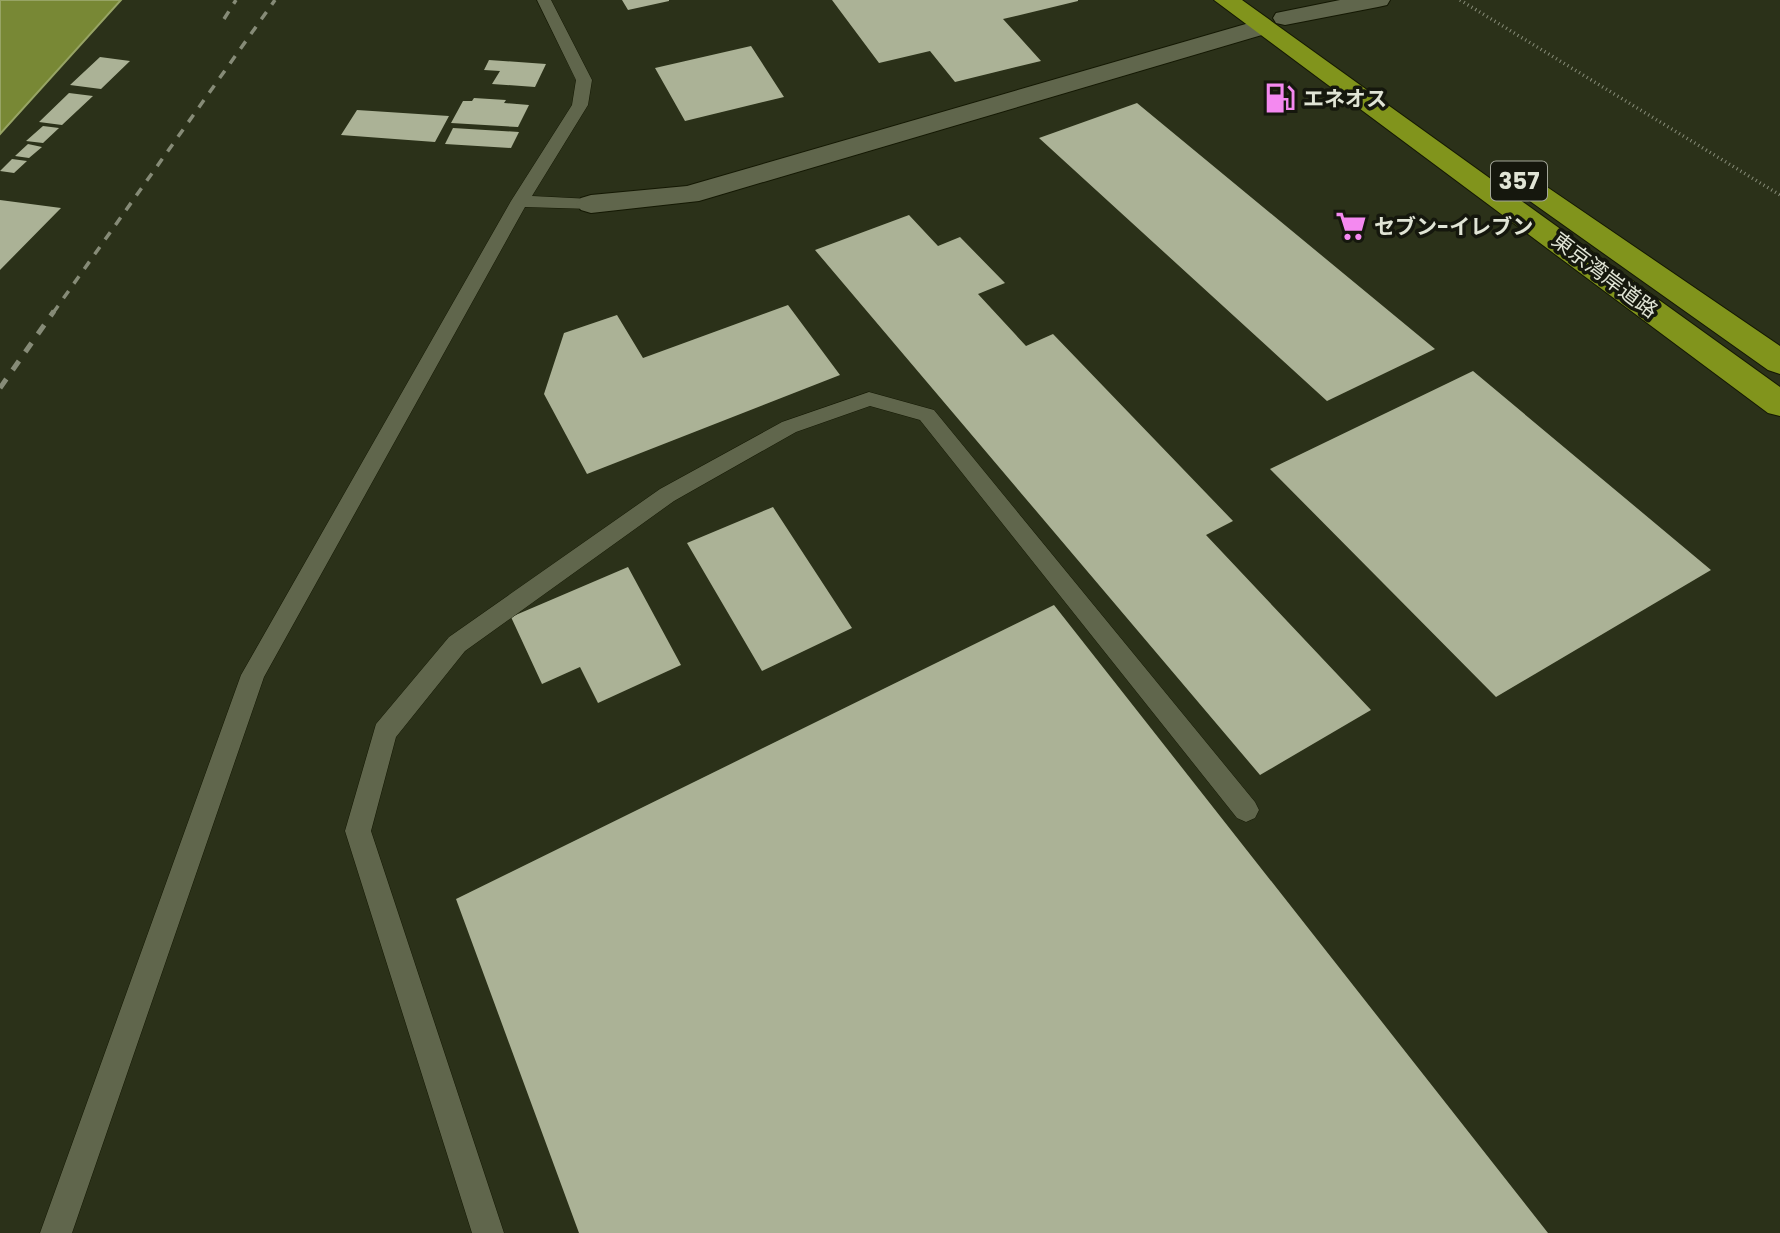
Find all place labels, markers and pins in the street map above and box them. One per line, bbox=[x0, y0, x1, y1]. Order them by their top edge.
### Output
fuel station icon: エネオス bbox=[1263, 81, 1297, 115]
place label: エネオス bbox=[1303, 84, 1387, 113]
supermarket icon: セブン-イレブン bbox=[1334, 209, 1368, 243]
place label: セブン-イレブン bbox=[1374, 212, 1533, 241]

